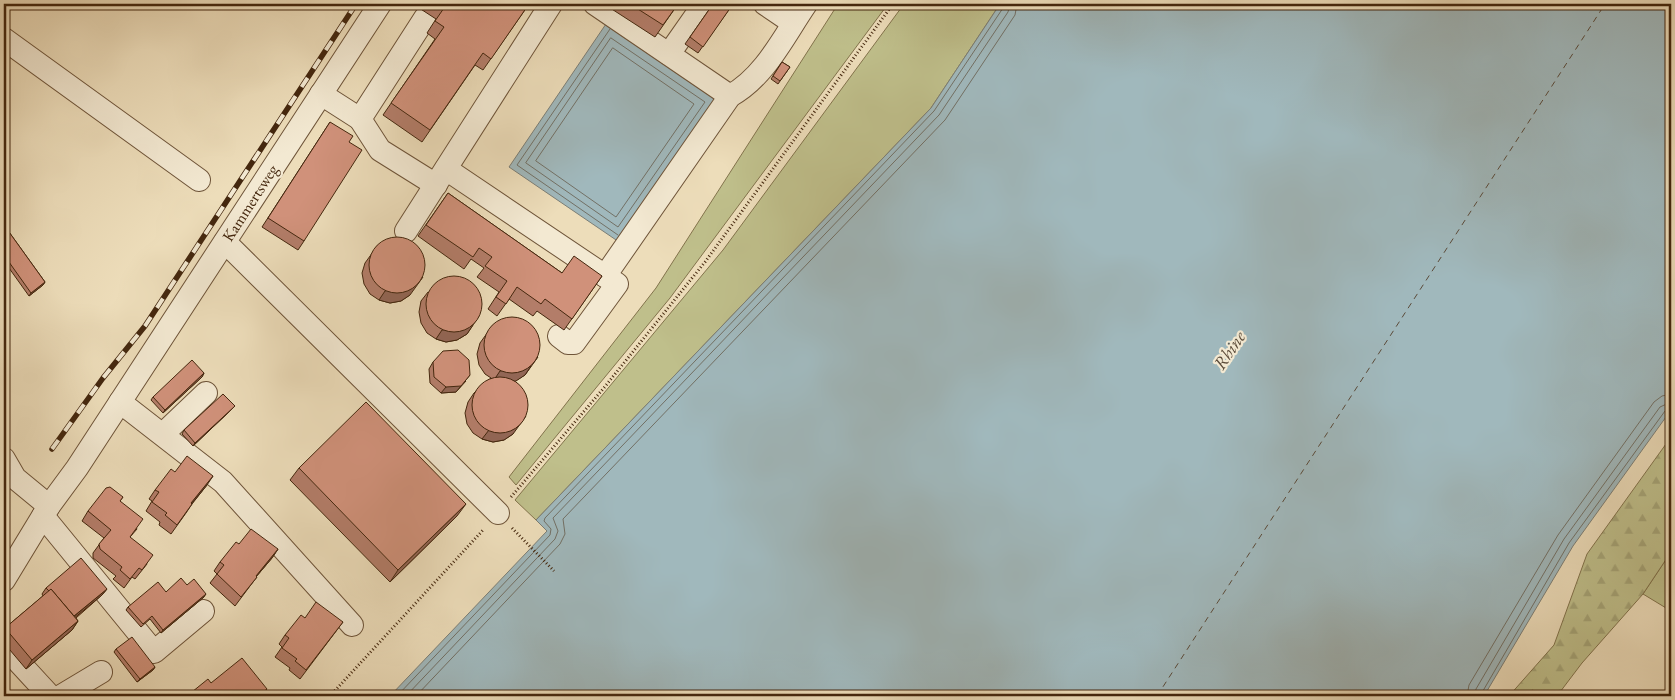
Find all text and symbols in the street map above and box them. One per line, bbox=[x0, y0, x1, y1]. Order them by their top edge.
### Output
street label: Kammertsweg bbox=[217, 160, 283, 246]
water label: Rhine bbox=[1208, 326, 1251, 374]

